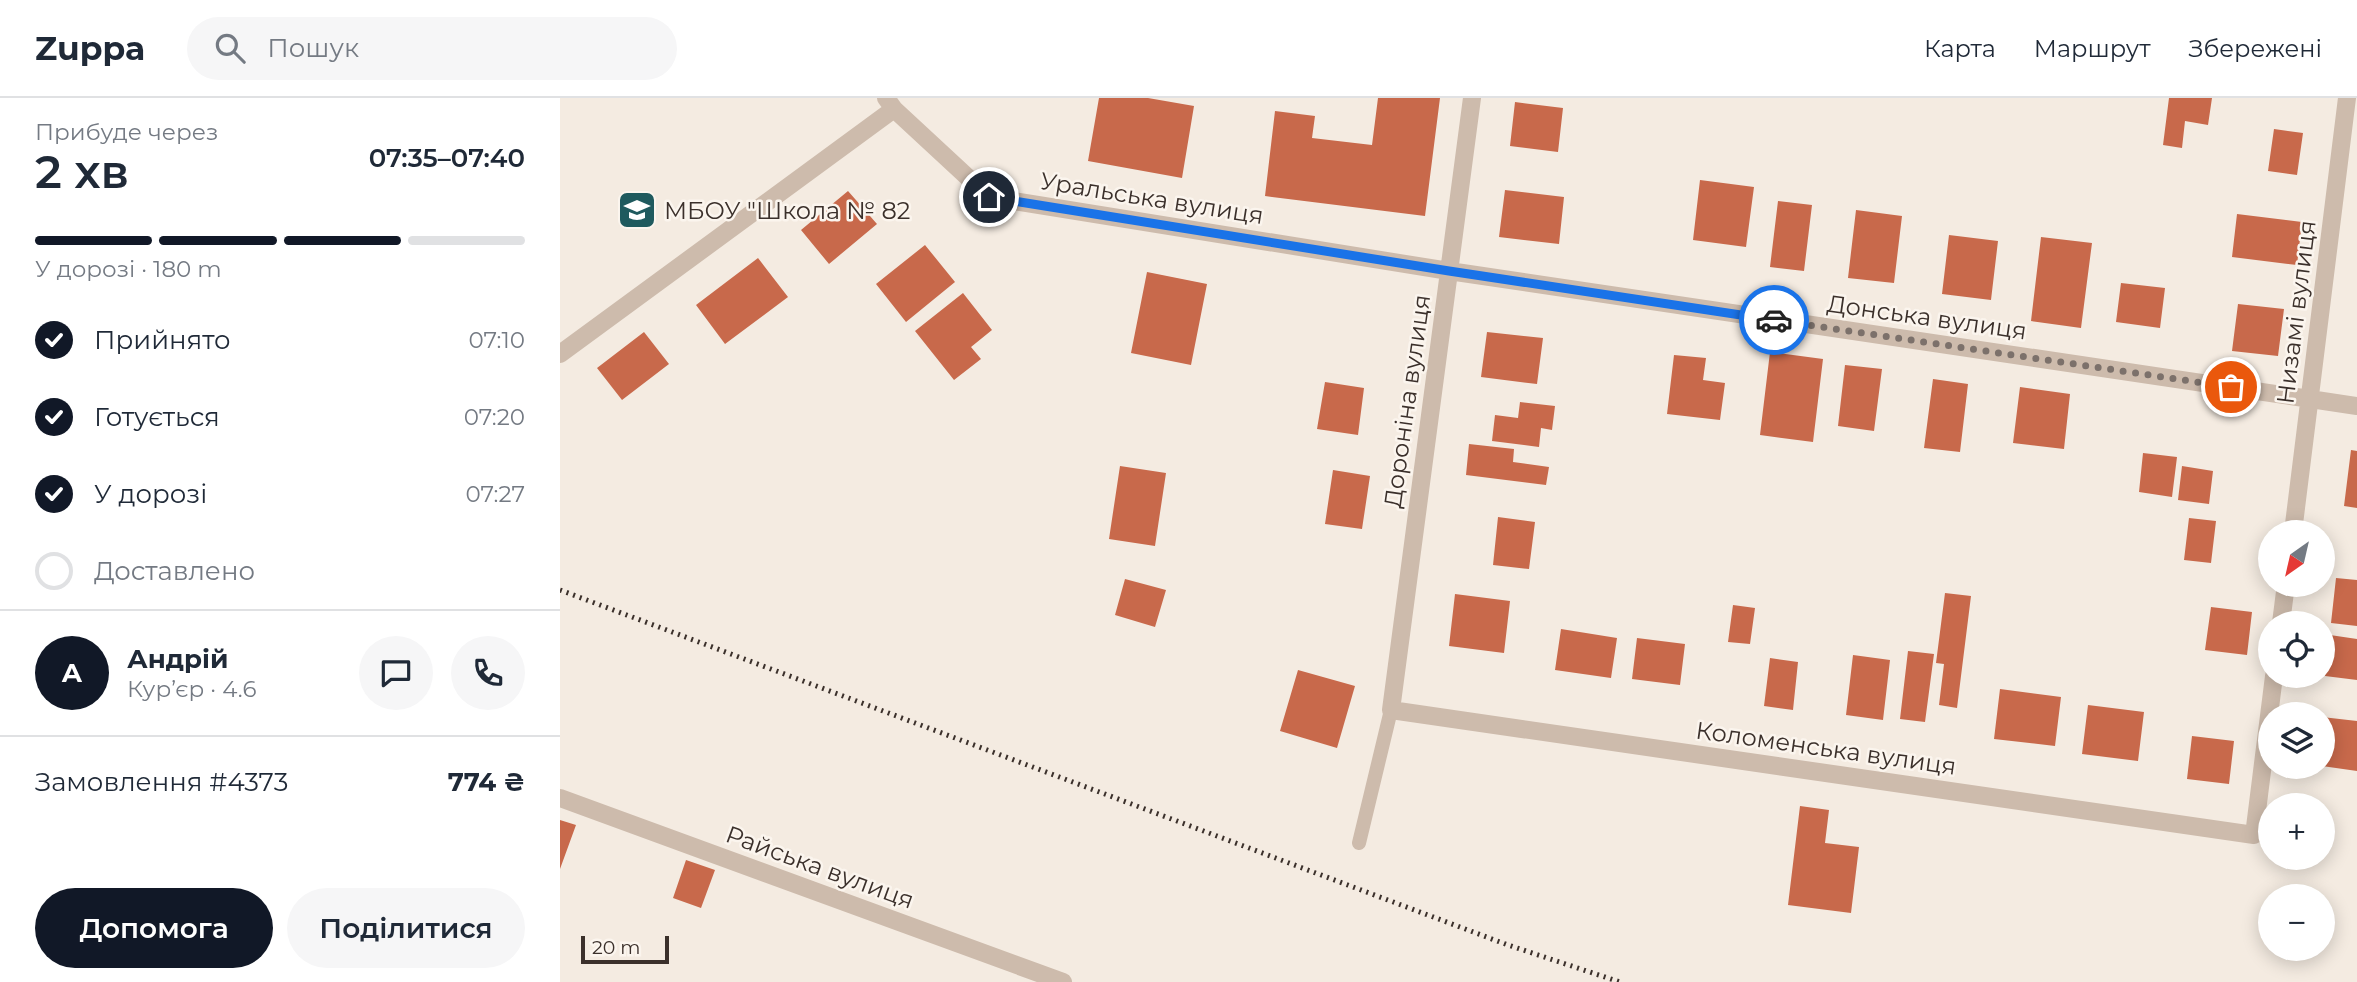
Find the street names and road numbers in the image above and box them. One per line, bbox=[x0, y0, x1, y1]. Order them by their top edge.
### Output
street label: Уральська вулиця bbox=[1038, 166, 1266, 230]
street label: Низамі вулиця bbox=[2270, 218, 2322, 406]
street label: Донська вулиця bbox=[1825, 289, 2029, 345]
street label: Дороніна вулиця bbox=[1378, 293, 1436, 509]
street label: Коломенська вулиця bbox=[1694, 715, 1958, 781]
street label: Райська вулиця bbox=[722, 819, 918, 915]

